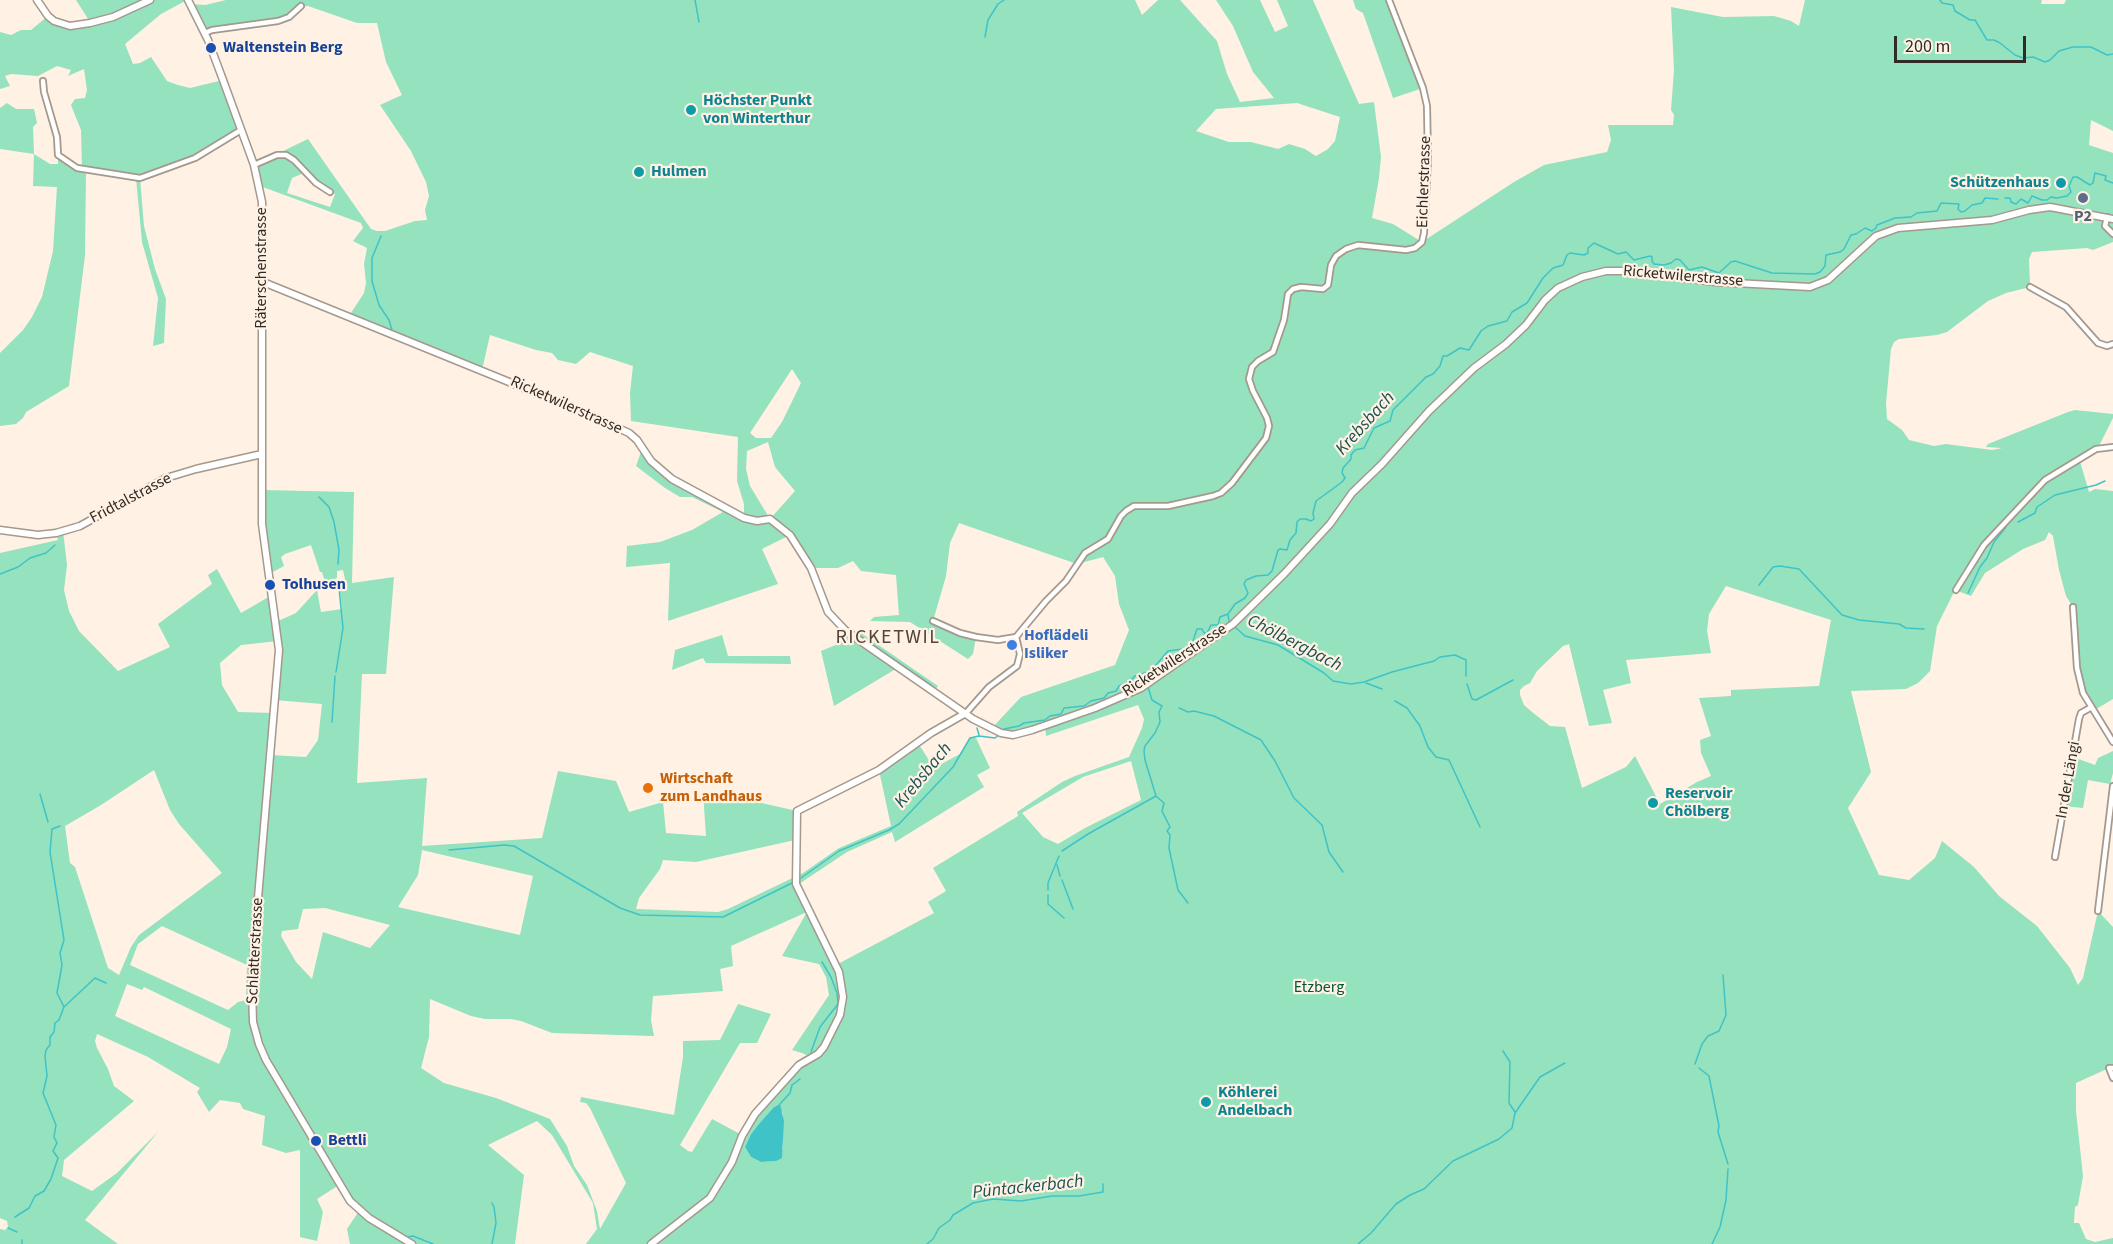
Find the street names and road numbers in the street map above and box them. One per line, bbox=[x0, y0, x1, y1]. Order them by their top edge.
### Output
street label: Eichlerstrasse bbox=[1414, 136, 1436, 228]
street label: Räterschenstrasse bbox=[252, 207, 272, 329]
street label: Ricketwilerstrasse bbox=[1622, 262, 1744, 292]
street label: Ricketwilerstrasse bbox=[507, 373, 625, 439]
street label: Fridtalstrasse bbox=[87, 470, 175, 528]
street label: Ricketwilerstrasse bbox=[1119, 620, 1231, 702]
street label: In der Längi bbox=[2053, 740, 2085, 820]
street label: Schlatterstrasse bbox=[244, 897, 268, 1005]

